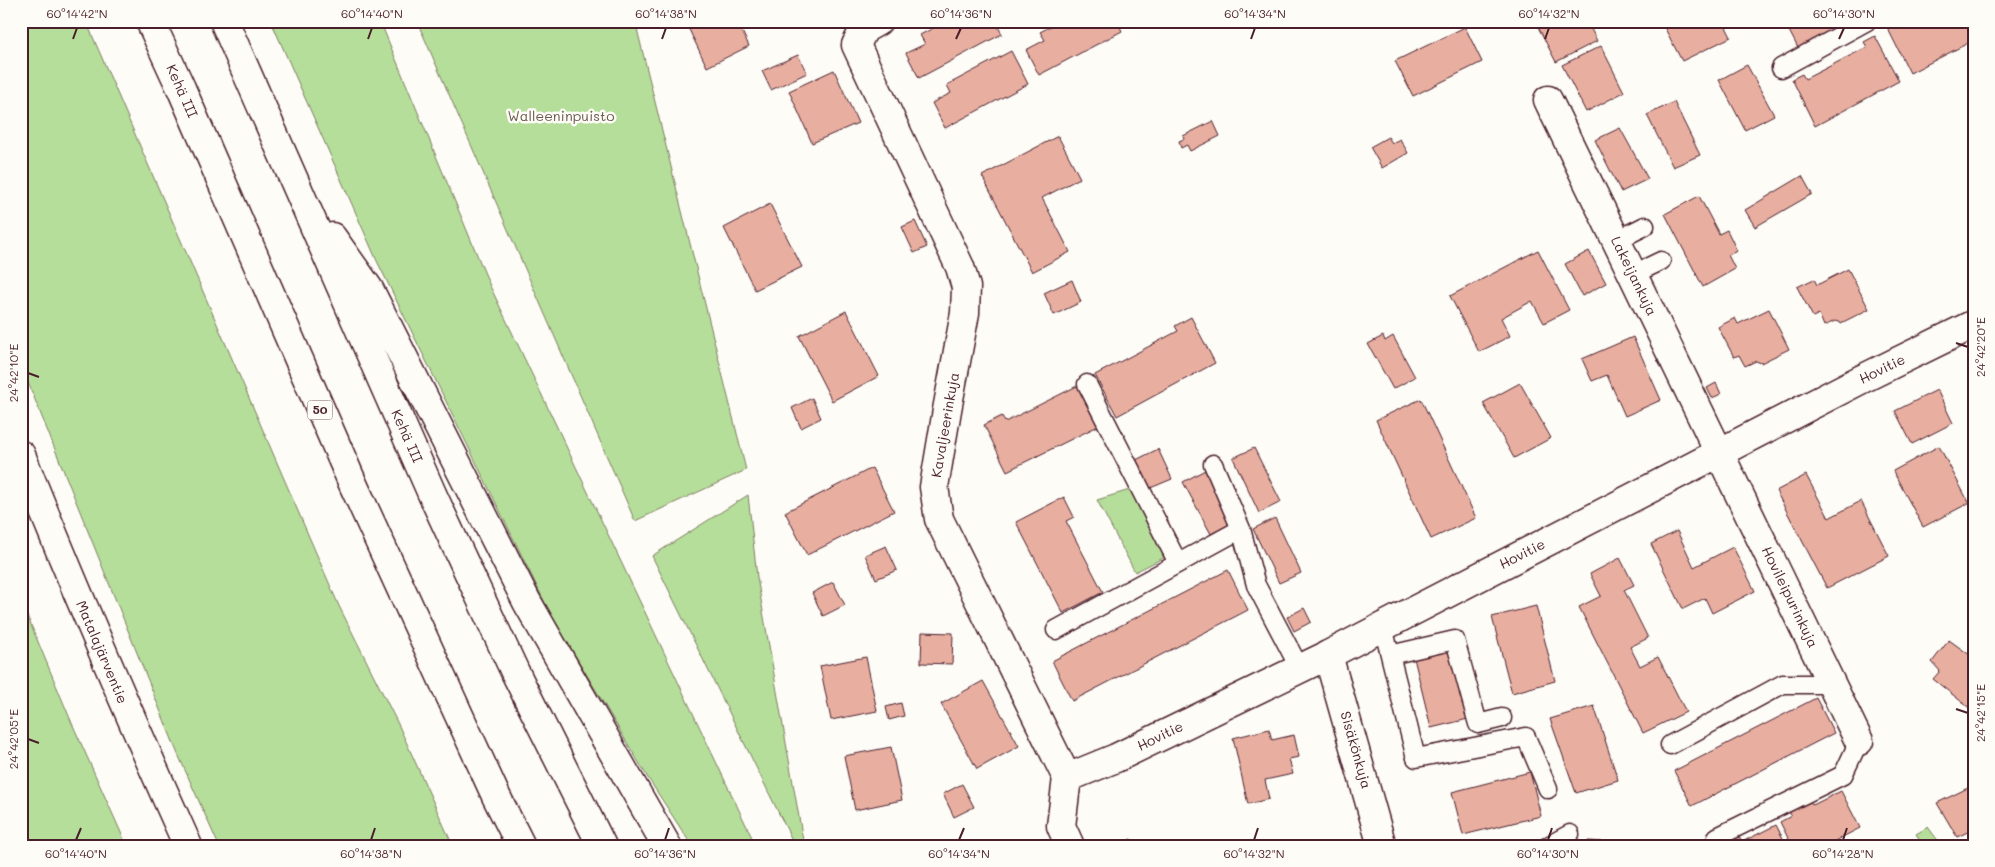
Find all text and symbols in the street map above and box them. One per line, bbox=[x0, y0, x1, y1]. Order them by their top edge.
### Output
text: 60°14'42"N bbox=[46, 5, 108, 21]
text: 60°14'40"N bbox=[341, 5, 403, 21]
text: 60°14'38"N bbox=[635, 5, 697, 21]
text: 60°14'36"N bbox=[930, 5, 992, 21]
text: 60°14'34"N bbox=[1224, 5, 1286, 21]
text: 60°14'32"N bbox=[1518, 5, 1580, 21]
text: 60°14'30"N bbox=[1813, 5, 1875, 21]
street label: Kehä III bbox=[162, 61, 203, 121]
park label: Walleeninpuisto bbox=[507, 106, 615, 125]
street label: Lakeijankuja bbox=[1607, 233, 1662, 319]
text: 24°42'20"E bbox=[1972, 317, 1988, 377]
text: 24°42'10"E bbox=[5, 344, 21, 402]
street label: Hovitie bbox=[1856, 349, 1908, 388]
street label: Kavaljeerinkuja bbox=[926, 371, 963, 479]
road number: 50 bbox=[308, 400, 332, 420]
street label: Kehä III bbox=[387, 406, 428, 466]
street label: Hovitie bbox=[1496, 534, 1548, 573]
street label: Hovileipurinkuja bbox=[1758, 543, 1823, 651]
street label: Matalajärventie bbox=[72, 597, 133, 706]
text: 24°42'15"E bbox=[1972, 684, 1988, 742]
text: 24°42'05"E bbox=[5, 709, 21, 769]
street label: Sisäkönkuja bbox=[1336, 709, 1377, 791]
street label: Hovitie bbox=[1134, 716, 1186, 755]
text: 60°14'40"N bbox=[45, 845, 107, 861]
text: 60°14'38"N bbox=[340, 845, 402, 861]
text: 60°14'36"N bbox=[634, 845, 696, 861]
text: 60°14'34"N bbox=[928, 845, 990, 861]
text: 60°14'32"N bbox=[1223, 845, 1285, 861]
text: 60°14'30"N bbox=[1517, 845, 1579, 861]
text: 60°14'28"N bbox=[1812, 845, 1874, 861]

